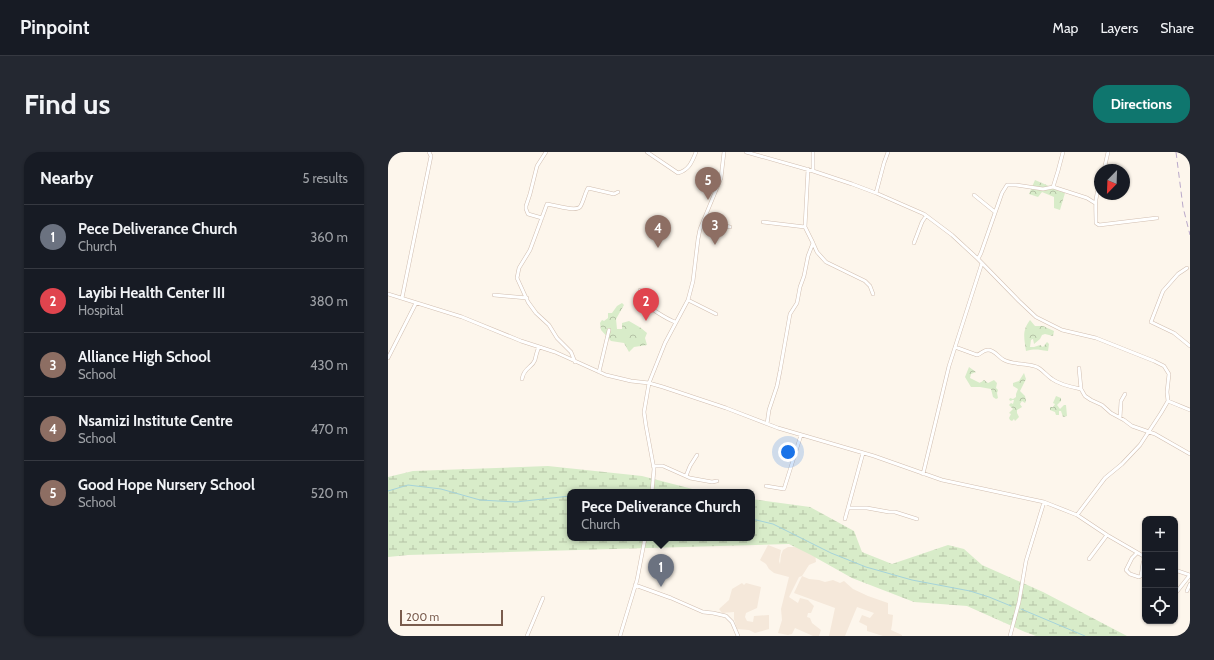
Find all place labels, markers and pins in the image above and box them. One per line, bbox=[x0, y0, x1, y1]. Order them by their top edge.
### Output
pin: 5 bbox=[695, 167, 721, 200]
pin: 3 bbox=[702, 212, 728, 245]
pin: 4 bbox=[645, 215, 671, 248]
pin: 2 bbox=[633, 288, 659, 321]
pin: 1 bbox=[648, 554, 674, 587]

